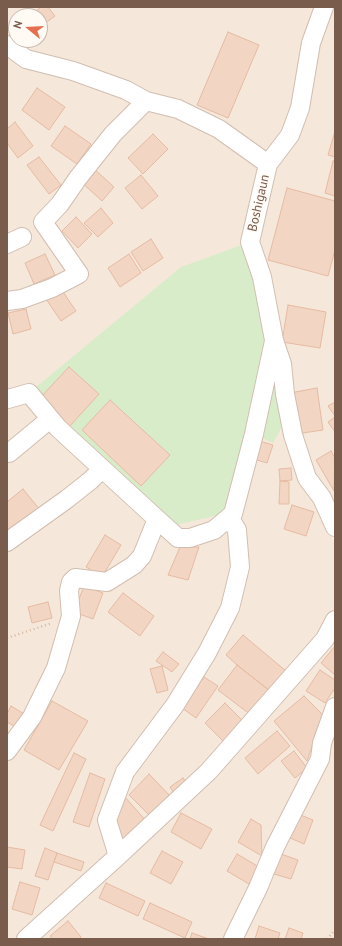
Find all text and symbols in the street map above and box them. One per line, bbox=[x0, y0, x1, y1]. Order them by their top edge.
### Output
north arrow bbox=[8, 8, 48, 48]
text: N bbox=[10, 19, 25, 30]
street label: Boshigaun bbox=[245, 173, 273, 233]

